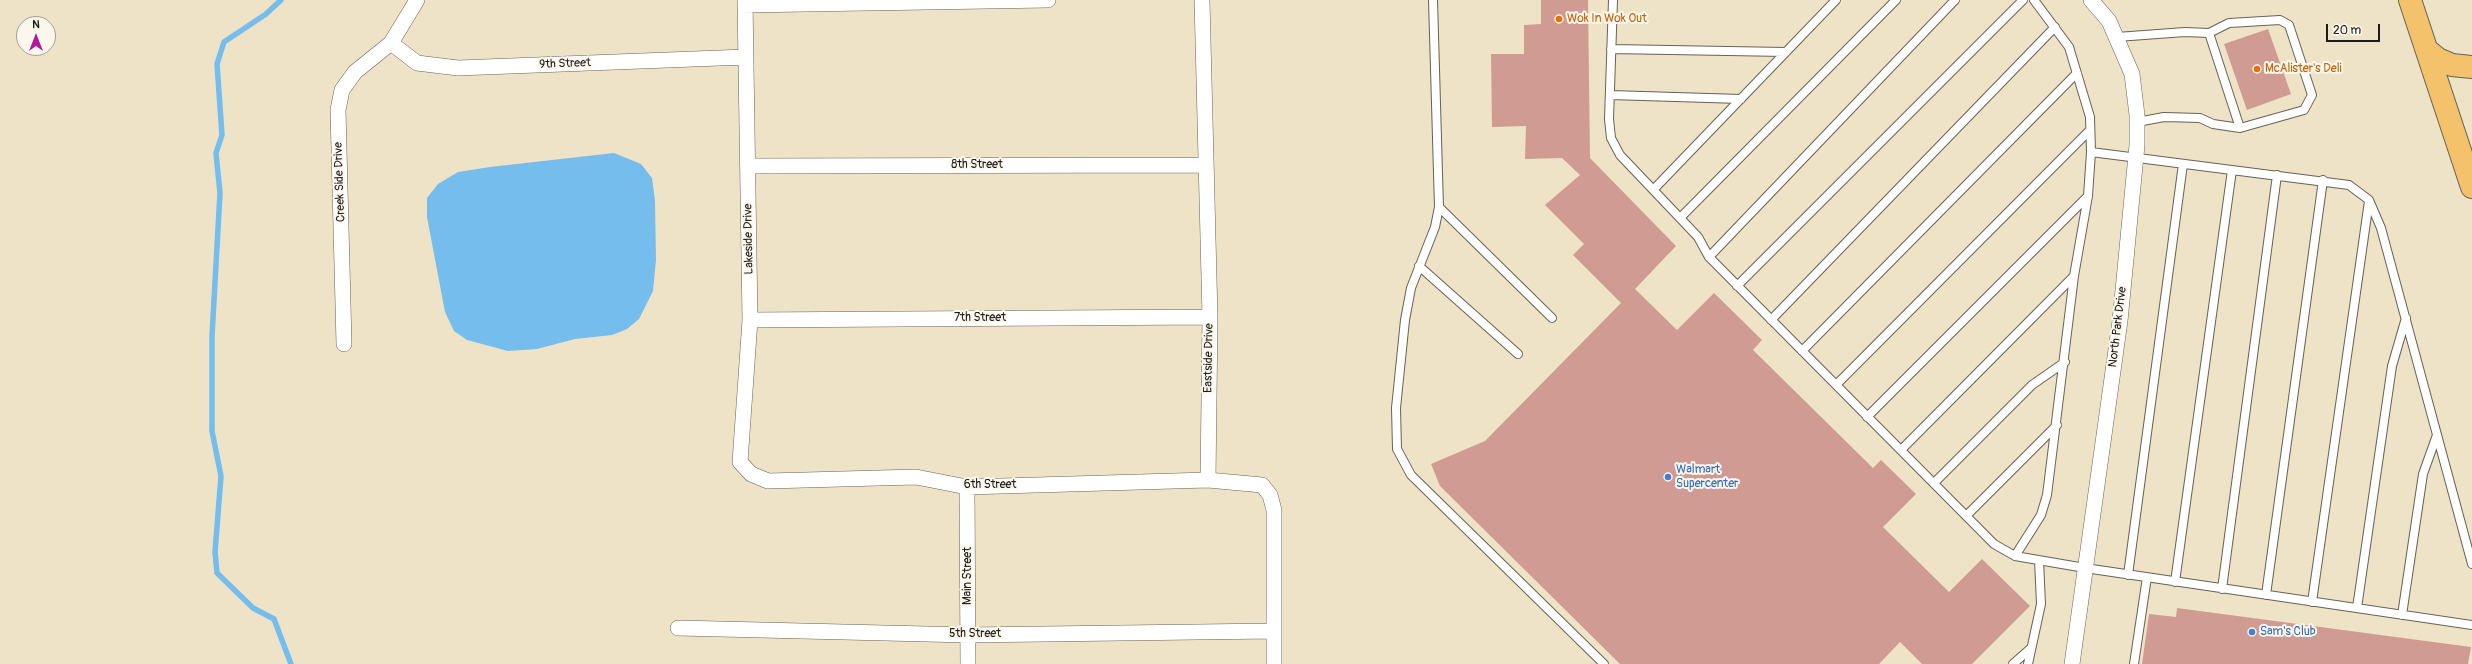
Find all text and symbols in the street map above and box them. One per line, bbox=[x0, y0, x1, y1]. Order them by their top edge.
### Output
place label: Wok In Wok Out bbox=[1567, 12, 1647, 26]
marker: Wok In Wok Out bbox=[1554, 14, 1564, 24]
north arrow bbox=[16, 16, 56, 56]
scale bar bbox=[2328, 16, 2382, 42]
text: N bbox=[32, 18, 40, 31]
text: 20 m bbox=[2333, 23, 2361, 38]
street label: 9th Street bbox=[539, 56, 591, 72]
place label: McAlister's Deli bbox=[2265, 62, 2342, 76]
marker: McAlister's Deli bbox=[2252, 64, 2262, 74]
street label: Creek Side Drive bbox=[331, 142, 349, 222]
street label: 8th Street bbox=[951, 158, 1003, 172]
street label: Lakeside Drive bbox=[741, 203, 757, 275]
street label: North Park Drive bbox=[2106, 286, 2130, 368]
street label: 7th Street bbox=[954, 311, 1006, 325]
street label: Eastside Drive bbox=[1201, 323, 1217, 393]
place label: Walmart Supercenter bbox=[1676, 463, 1738, 491]
marker: Walmart Supercenter bbox=[1663, 472, 1673, 482]
street label: 6th Street bbox=[964, 478, 1016, 492]
street label: Main Street bbox=[961, 547, 975, 605]
place label: Sam's Club bbox=[2260, 625, 2316, 639]
street label: 5th Street bbox=[949, 627, 1001, 641]
marker: Sam's Club bbox=[2247, 627, 2257, 637]

